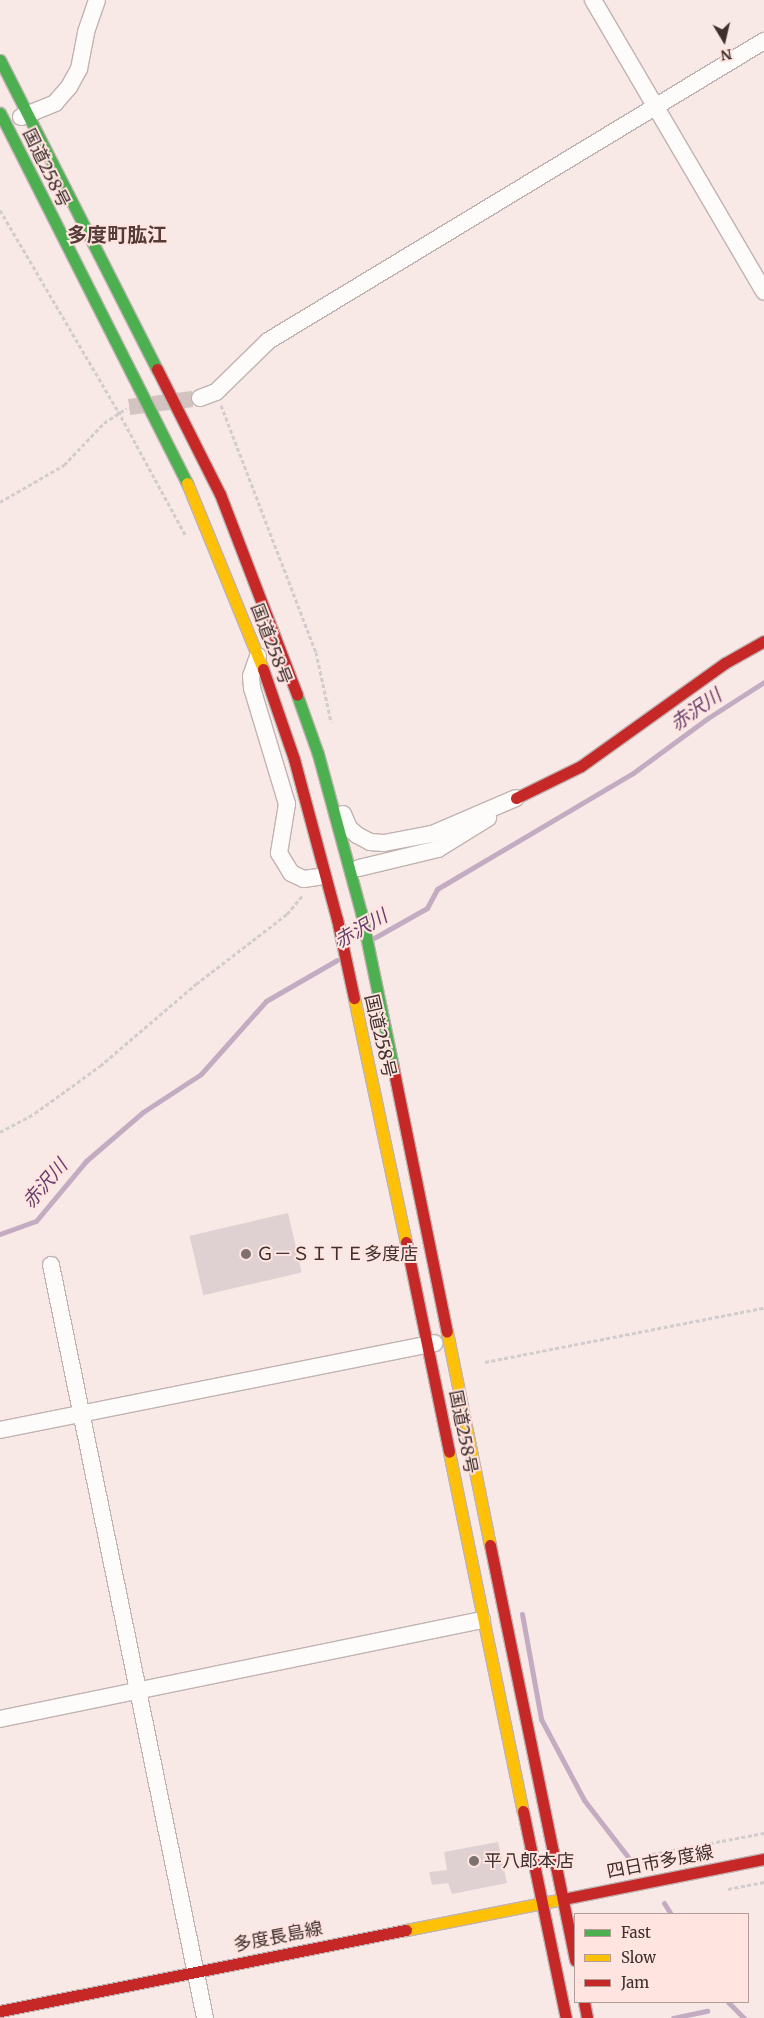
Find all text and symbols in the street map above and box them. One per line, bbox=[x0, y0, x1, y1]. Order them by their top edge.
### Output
north arrow bbox=[699, 15, 749, 65]
text: N bbox=[719, 45, 733, 65]
street label: 国道258号 bbox=[18, 125, 74, 211]
district label: 多度町肱江 bbox=[67, 222, 167, 246]
street label: 国道258号 bbox=[246, 601, 296, 687]
water label: 赤沢川 bbox=[666, 684, 726, 736]
water label: 赤沢川 bbox=[331, 905, 391, 953]
street label: 国道258号 bbox=[360, 992, 400, 1080]
water label: 赤沢川 bbox=[18, 1155, 72, 1213]
place label: Ｇ－ＳＩＴＥ多度店 bbox=[256, 1243, 418, 1265]
marker: Ｇ－ＳＩＴＥ多度店 bbox=[240, 1248, 252, 1260]
street label: 国道258号 bbox=[444, 1388, 482, 1476]
street label: 四日市多度線 bbox=[605, 1841, 715, 1883]
place label: 平八郎本店 bbox=[484, 1850, 574, 1872]
marker: 平八郎本店 bbox=[468, 1855, 480, 1867]
legend bbox=[574, 1913, 749, 2003]
street label: 多度長島線 bbox=[232, 1918, 324, 1956]
text: Fast bbox=[621, 1923, 651, 1942]
text: Slow bbox=[621, 1948, 656, 1967]
text: Jam bbox=[621, 1973, 649, 1992]

